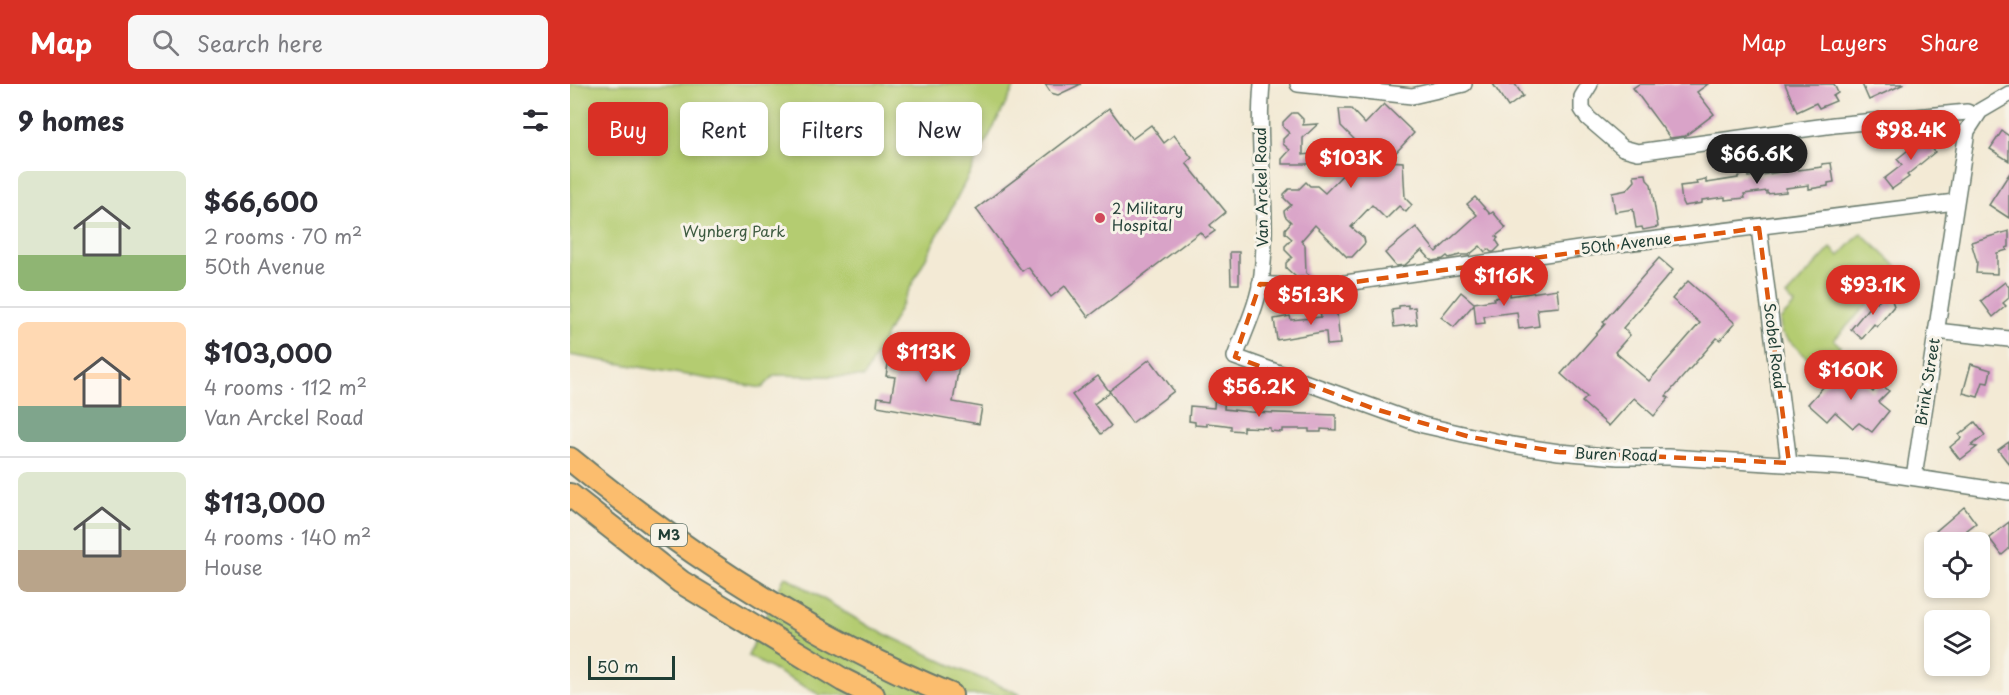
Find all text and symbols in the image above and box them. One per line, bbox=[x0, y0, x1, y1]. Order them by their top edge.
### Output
search box bbox=[128, 15, 548, 69]
text: Map bbox=[30, 21, 92, 64]
icon: search bbox=[149, 26, 182, 59]
text: Search here bbox=[197, 26, 323, 59]
text: Map bbox=[1742, 26, 1786, 58]
text: Layers bbox=[1819, 26, 1887, 58]
text: Share bbox=[1920, 26, 1979, 58]
text: 9 homes bbox=[18, 101, 124, 140]
chip: Buy bbox=[588, 102, 668, 156]
chip: Rent bbox=[680, 102, 768, 156]
chip: Filters bbox=[780, 102, 884, 156]
chip: New bbox=[896, 102, 982, 156]
icon: filters bbox=[519, 104, 552, 137]
pin: $98.4K bbox=[1862, 110, 1960, 161]
text: $98.4K bbox=[1876, 114, 1947, 144]
street label: Van Arckel Road bbox=[1248, 127, 1273, 247]
pin: $66.6K bbox=[1708, 134, 1806, 185]
pin: $103K bbox=[1309, 138, 1393, 189]
text: $66.6K bbox=[1720, 138, 1794, 168]
text: $103K bbox=[1319, 142, 1383, 172]
text: $66,600 bbox=[204, 182, 318, 221]
icon: home bbox=[66, 195, 138, 267]
place label: 2 Military Hospital bbox=[1112, 196, 1183, 236]
marker: 2 Military Hospital bbox=[1093, 211, 1107, 225]
park label: Wynberg Park bbox=[683, 219, 785, 242]
text: 2 rooms · 70 m² bbox=[204, 221, 362, 251]
street label: 50th Avenue bbox=[1579, 226, 1672, 259]
text: 50th Avenue bbox=[204, 251, 326, 281]
pin: $116K bbox=[1462, 256, 1546, 307]
text: $116K bbox=[1474, 260, 1534, 290]
pin: $93.1K bbox=[1824, 265, 1922, 316]
text: $93.1K bbox=[1840, 269, 1906, 299]
pin: $51.3K bbox=[1262, 275, 1360, 326]
text: $51.3K bbox=[1278, 279, 1344, 309]
street label: Scobel Road bbox=[1759, 301, 1792, 390]
pin: $113K bbox=[884, 332, 968, 383]
text: $103,000 bbox=[204, 333, 332, 372]
text: $113K bbox=[896, 336, 956, 366]
street label: Brink Street bbox=[1908, 336, 1945, 427]
icon: home bbox=[66, 346, 138, 418]
pin: $160K bbox=[1809, 350, 1893, 401]
text: $160K bbox=[1818, 354, 1884, 384]
pin: $56.2K bbox=[1210, 367, 1308, 418]
text: $56.2K bbox=[1222, 371, 1296, 401]
text: 4 rooms · 112 m² bbox=[204, 372, 367, 402]
text: Van Arckel Road bbox=[204, 402, 364, 432]
street label: Buren Road bbox=[1574, 441, 1658, 466]
text: $113,000 bbox=[204, 483, 325, 522]
icon: home bbox=[66, 496, 138, 568]
text: 4 rooms · 140 m² bbox=[204, 522, 371, 552]
road number: M3 bbox=[651, 524, 687, 546]
map controls bbox=[1924, 532, 1990, 676]
button: locate bbox=[1924, 532, 1990, 598]
text: House bbox=[204, 552, 263, 582]
button: layers bbox=[1924, 610, 1990, 676]
scale bar bbox=[588, 653, 675, 680]
text: 50 m bbox=[597, 654, 638, 678]

